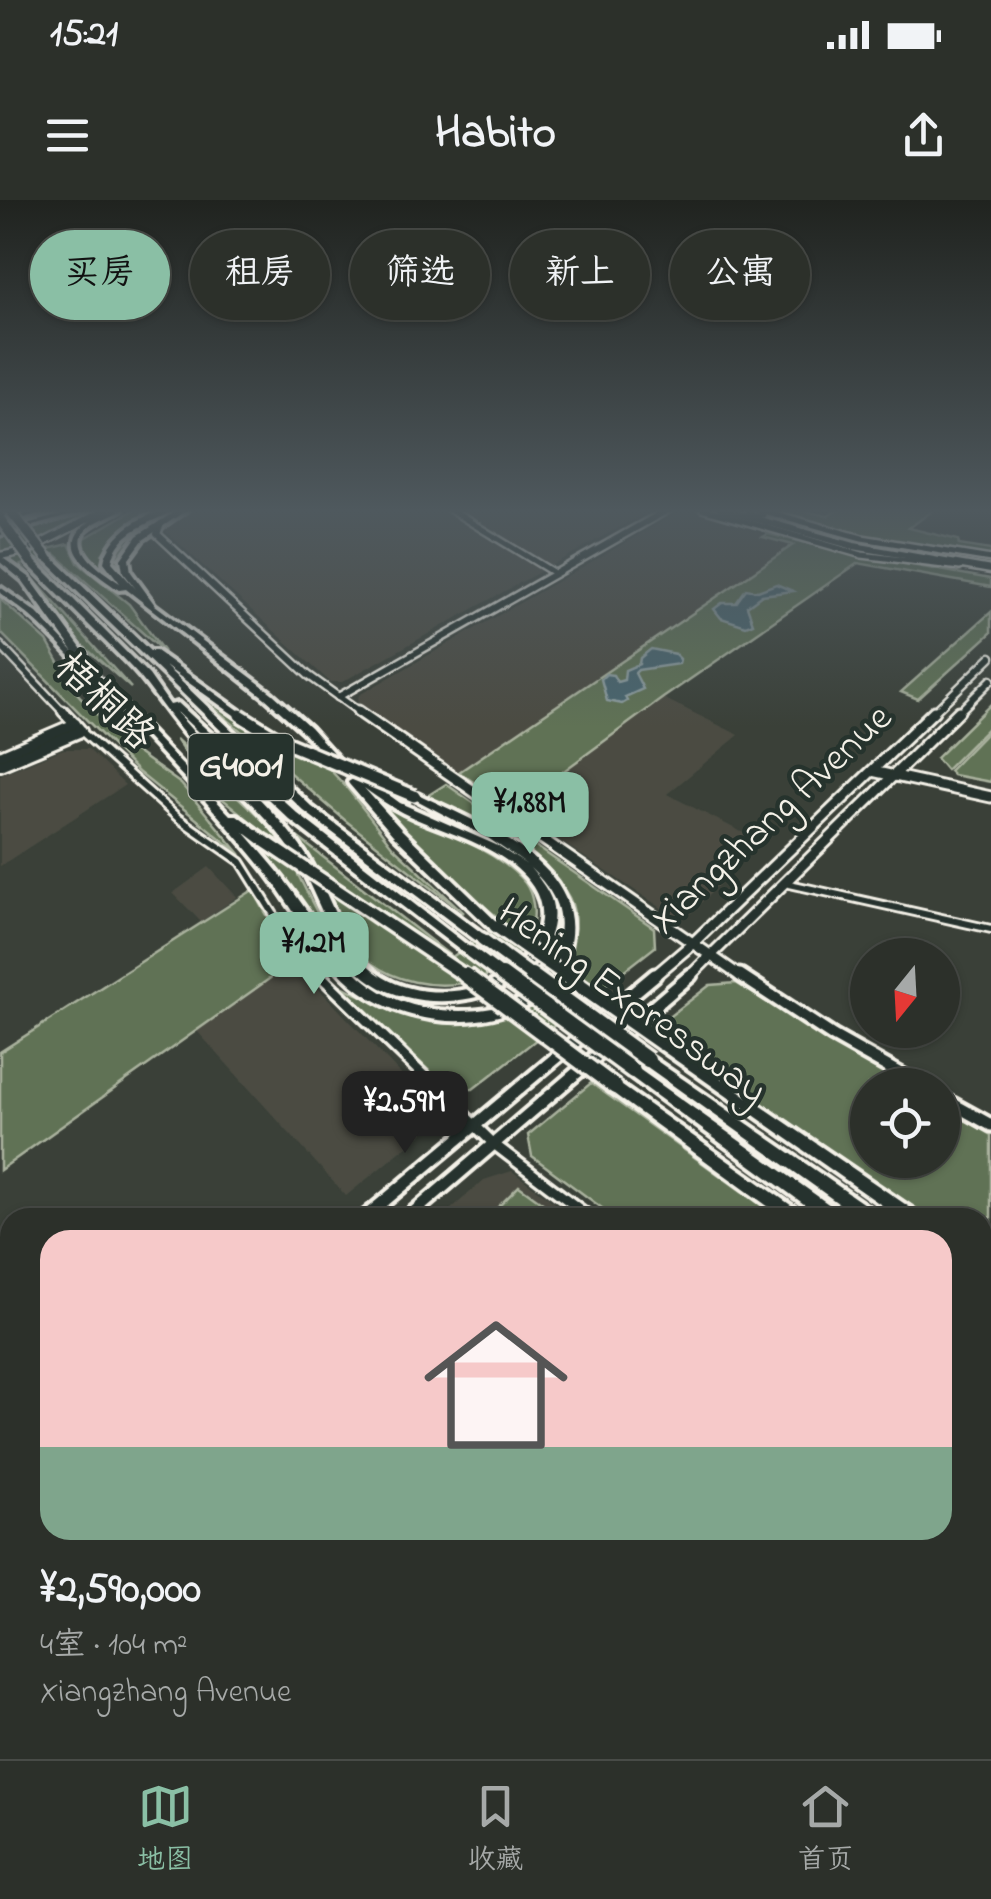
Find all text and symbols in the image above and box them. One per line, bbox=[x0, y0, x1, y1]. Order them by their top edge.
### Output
text: 15:21 bbox=[50, 7, 118, 63]
text: Habito bbox=[435, 102, 556, 168]
icon: menu bbox=[40, 108, 95, 163]
icon: share bbox=[896, 108, 951, 163]
chip: 买房 bbox=[30, 230, 170, 320]
chip: 租房 bbox=[190, 230, 330, 320]
chip: 筛选 bbox=[350, 230, 490, 320]
chip: 新上 bbox=[510, 230, 650, 320]
chip: 公寓 bbox=[670, 230, 810, 320]
street label: 梧桐路 bbox=[39, 640, 167, 766]
street label: Xiangzhang Avenue bbox=[637, 691, 907, 949]
road number: G4001 bbox=[188, 734, 294, 800]
pin: ¥1.88M bbox=[449, 772, 611, 857]
text: ¥1.88M bbox=[494, 781, 566, 828]
street label: Hening Expressway bbox=[484, 885, 778, 1121]
pin: ¥1.2M bbox=[244, 912, 384, 997]
text: ¥1.2M bbox=[282, 921, 346, 968]
north arrow bbox=[850, 938, 960, 1048]
map controls bbox=[850, 938, 960, 1178]
button: locate bbox=[850, 1068, 960, 1178]
pin: ¥2.59M bbox=[324, 1071, 486, 1156]
text: ¥2.59M bbox=[364, 1080, 446, 1127]
icon: home bbox=[406, 1295, 586, 1475]
text: ¥2,590,000 bbox=[40, 1560, 201, 1621]
text: 4室 · 104 m² bbox=[40, 1623, 188, 1670]
text: Xiangzhang Avenue bbox=[40, 1670, 291, 1717]
tab: 地图 bbox=[137, 1779, 193, 1882]
tab: 收藏 bbox=[467, 1779, 524, 1882]
tab: 首页 bbox=[798, 1779, 854, 1882]

